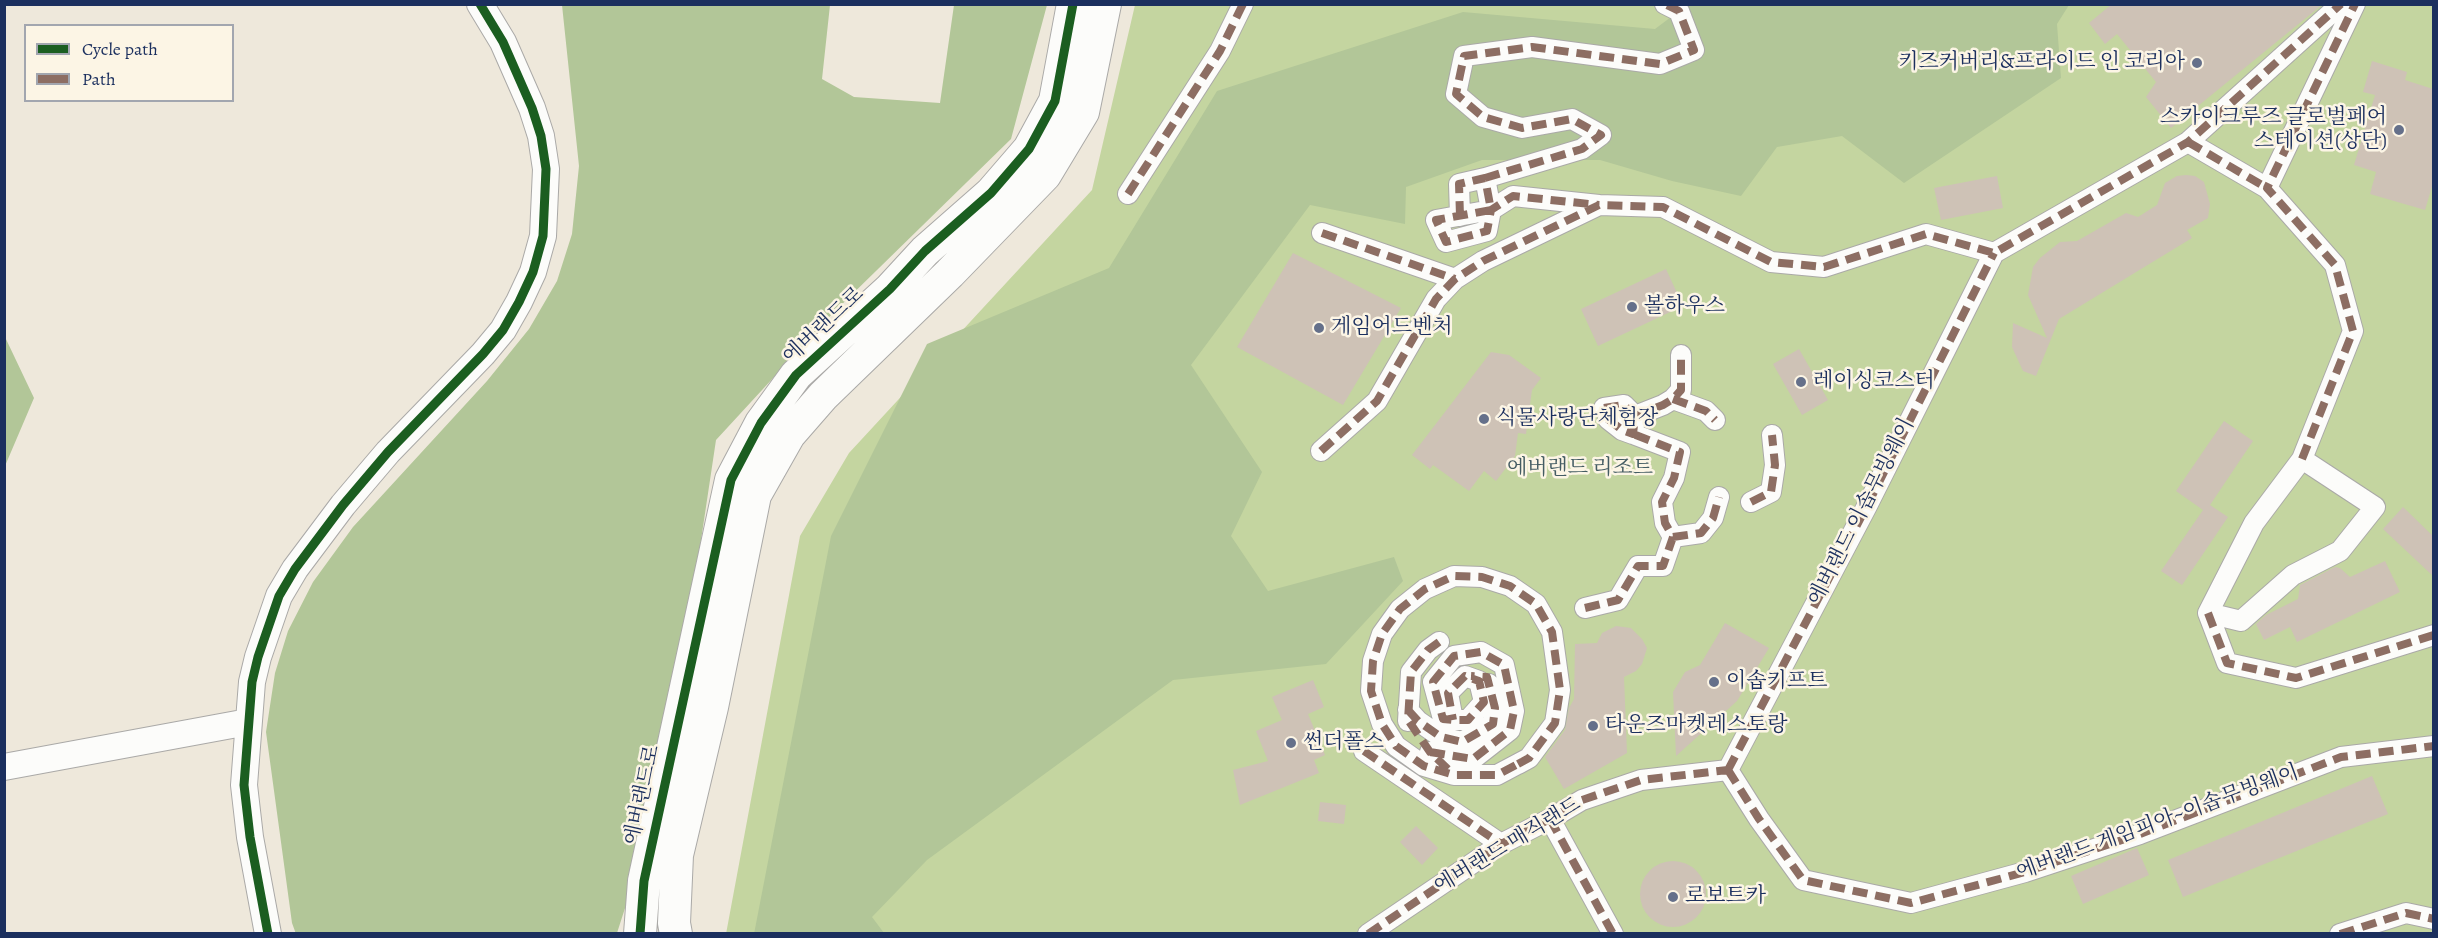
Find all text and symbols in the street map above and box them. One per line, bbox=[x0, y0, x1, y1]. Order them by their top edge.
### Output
legend bbox=[24, 24, 234, 102]
text: Cycle path bbox=[82, 37, 158, 61]
place label: 키즈커버리&프라이드 인 코리아 bbox=[1898, 50, 2185, 76]
marker: 키즈커버리&프라이드 인 코리아 bbox=[2190, 56, 2204, 70]
text: Path bbox=[82, 67, 116, 91]
place label: 스카이크루즈 글로벌페어 스테이션(상단) bbox=[2160, 105, 2387, 155]
marker: 스카이크루즈 글로벌페어 스테이션(상단) bbox=[2392, 123, 2406, 137]
street label: 에버랜드로 bbox=[778, 282, 870, 370]
place label: 볼하우스 bbox=[1644, 294, 1725, 320]
marker: 볼하우스 bbox=[1625, 300, 1639, 314]
place label: 게임어드벤처 bbox=[1331, 315, 1453, 341]
marker: 게임어드벤처 bbox=[1312, 321, 1326, 335]
place label: 레이싱코스터 bbox=[1813, 369, 1935, 395]
marker: 레이싱코스터 bbox=[1794, 375, 1808, 389]
place label: 식물사랑단체험장 bbox=[1496, 406, 1658, 432]
marker: 식물사랑단체험장 bbox=[1477, 412, 1491, 426]
street label: 에버랜드 이솝무빙웨이 bbox=[1804, 414, 1920, 610]
park label: 에버랜드 리조트 bbox=[1507, 456, 1653, 482]
place label: 이솝키프트 bbox=[1726, 669, 1827, 695]
marker: 이솝키프트 bbox=[1707, 675, 1721, 689]
place label: 타운즈마켓레스토랑 bbox=[1605, 713, 1788, 739]
marker: 타운즈마켓레스토랑 bbox=[1586, 719, 1600, 733]
place label: 썬더폴스 bbox=[1303, 730, 1384, 756]
marker: 썬더폴스 bbox=[1284, 736, 1298, 750]
street label: 에버랜드로 bbox=[620, 743, 666, 847]
street label: 에버랜드 게임피아~이솝무빙웨이 bbox=[2013, 760, 2303, 886]
street label: 에버랜드 매직랜드 bbox=[1430, 792, 1586, 900]
place label: 로보트카 bbox=[1685, 884, 1766, 910]
marker: 로보트카 bbox=[1666, 890, 1680, 904]

